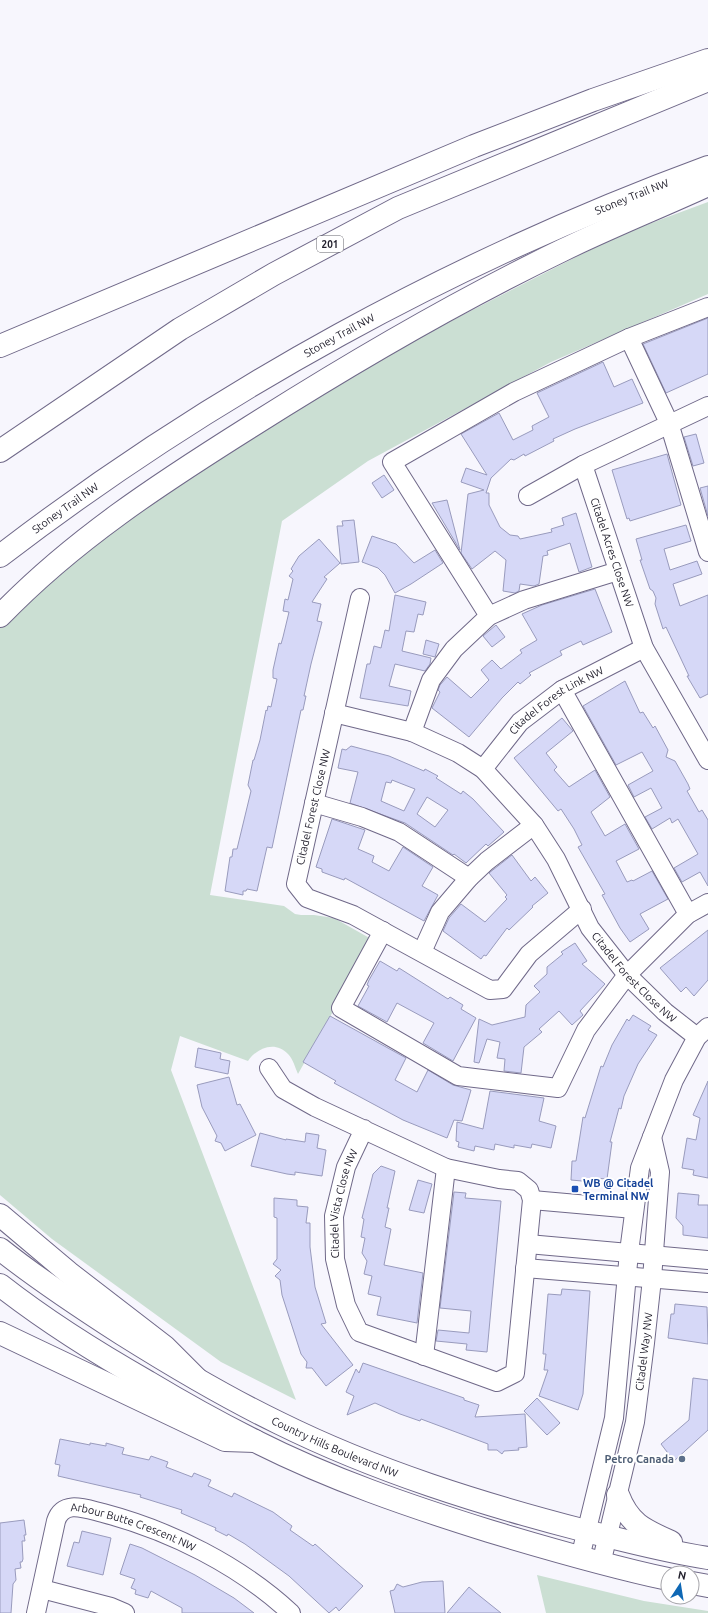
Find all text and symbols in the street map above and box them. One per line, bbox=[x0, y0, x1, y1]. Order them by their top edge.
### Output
street label: Stoney Trail NW bbox=[593, 176, 670, 217]
road number: 201 bbox=[317, 236, 343, 252]
street label: Stoney Trail NW bbox=[302, 311, 376, 359]
street label: Stoney Trail NW bbox=[30, 480, 100, 536]
street label: Citadel Acres Close NW bbox=[588, 496, 636, 609]
street label: Citadel Forest Link NW bbox=[507, 664, 605, 737]
street label: Citadel Forest Close NW bbox=[294, 748, 332, 866]
street label: Citadel Forest Close NW bbox=[590, 930, 679, 1025]
street label: Citadel Vista Close NW bbox=[328, 1147, 360, 1259]
place label: WB @ Citadel Terminal NW bbox=[583, 1177, 654, 1202]
marker: WB @ Citadel Terminal NW bbox=[570, 1184, 580, 1194]
street label: Citadel Way NW bbox=[633, 1312, 654, 1391]
street label: Country Hills Boulevard NW bbox=[270, 1414, 400, 1479]
place label: Petro Canada bbox=[604, 1453, 674, 1465]
marker: Petro Canada bbox=[677, 1454, 687, 1464]
street label: Arbour Butte Crescent NW bbox=[70, 1501, 198, 1553]
north arrow bbox=[660, 1565, 700, 1605]
text: N bbox=[677, 1568, 687, 1582]

